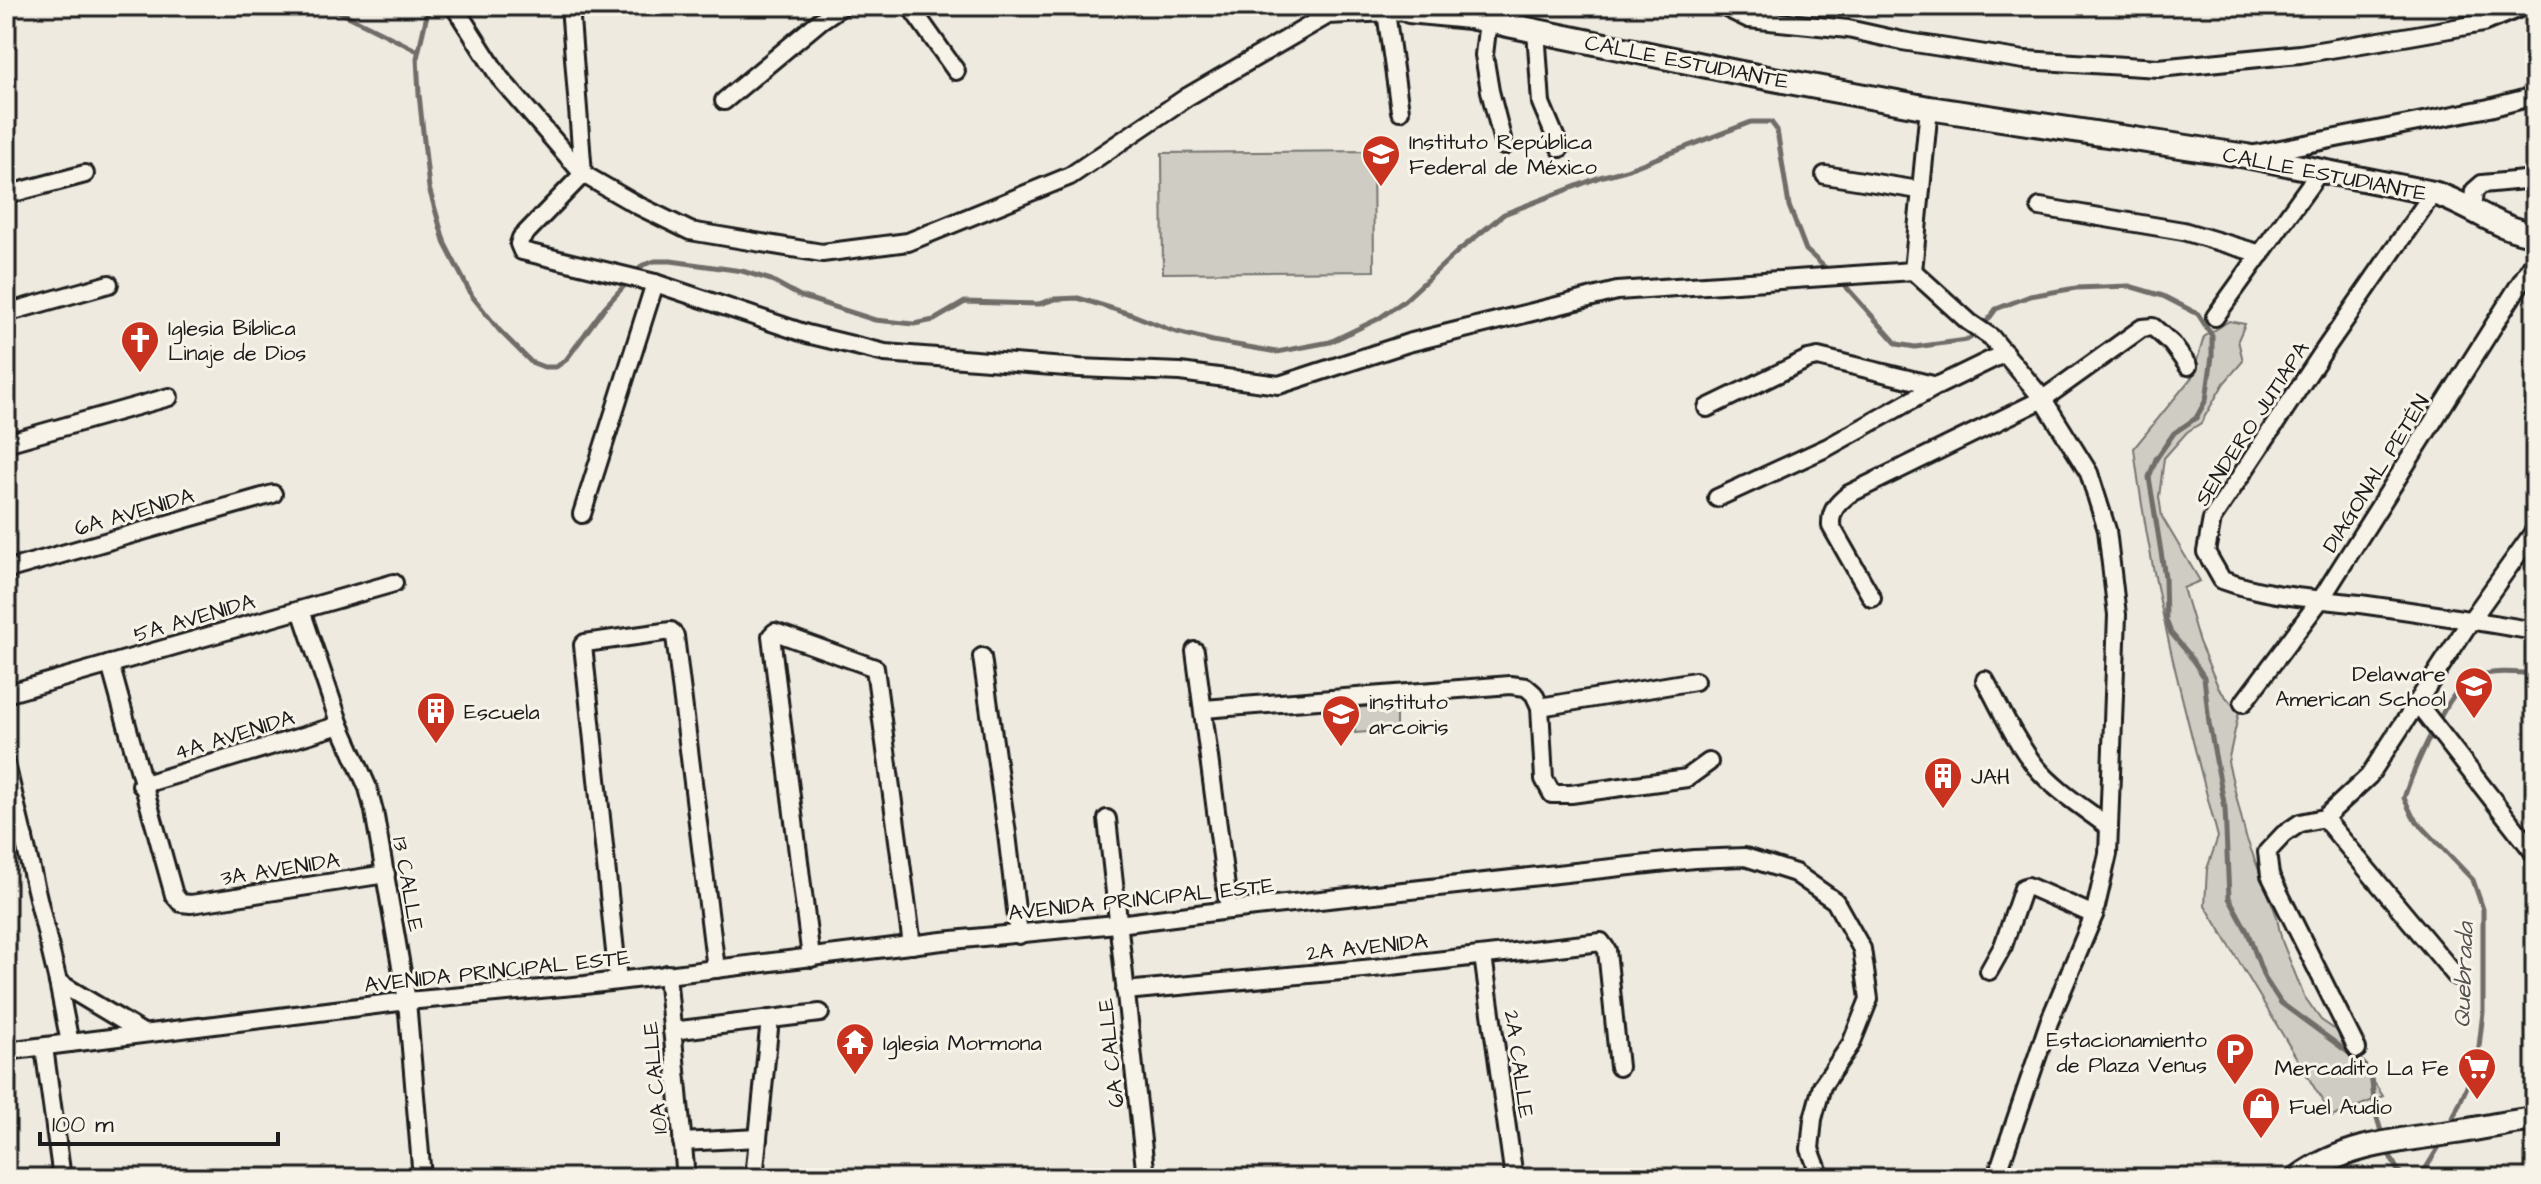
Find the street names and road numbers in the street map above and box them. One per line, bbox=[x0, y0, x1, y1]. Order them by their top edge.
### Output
street label: CALLE ESTUDIANTE bbox=[1582, 27, 1791, 97]
street label: CALLE ESTUDIANTE bbox=[2220, 139, 2429, 209]
street label: SENDERO JUTIAPA bbox=[2187, 335, 2317, 512]
street label: DIAGONAL PETÉN bbox=[2315, 389, 2438, 559]
street label: 6A AVENIDA bbox=[71, 481, 198, 544]
street label: 5A AVENIDA bbox=[130, 586, 259, 651]
street label: 4A AVENIDA bbox=[170, 702, 298, 768]
street label: 13 CALLE bbox=[384, 834, 431, 934]
street label: 3A AVENIDA bbox=[218, 845, 342, 894]
street label: AVENIDA PRINCIPAL ESTE bbox=[1007, 870, 1276, 929]
street label: 2A AVENIDA bbox=[1305, 926, 1429, 969]
street label: AVENIDA PRINCIPAL ESTE bbox=[363, 942, 632, 1001]
street label: 6A CALLE bbox=[1090, 997, 1133, 1109]
street label: 2A CALLE bbox=[1496, 1008, 1541, 1120]
street label: 10A CALLE bbox=[635, 1020, 676, 1135]

